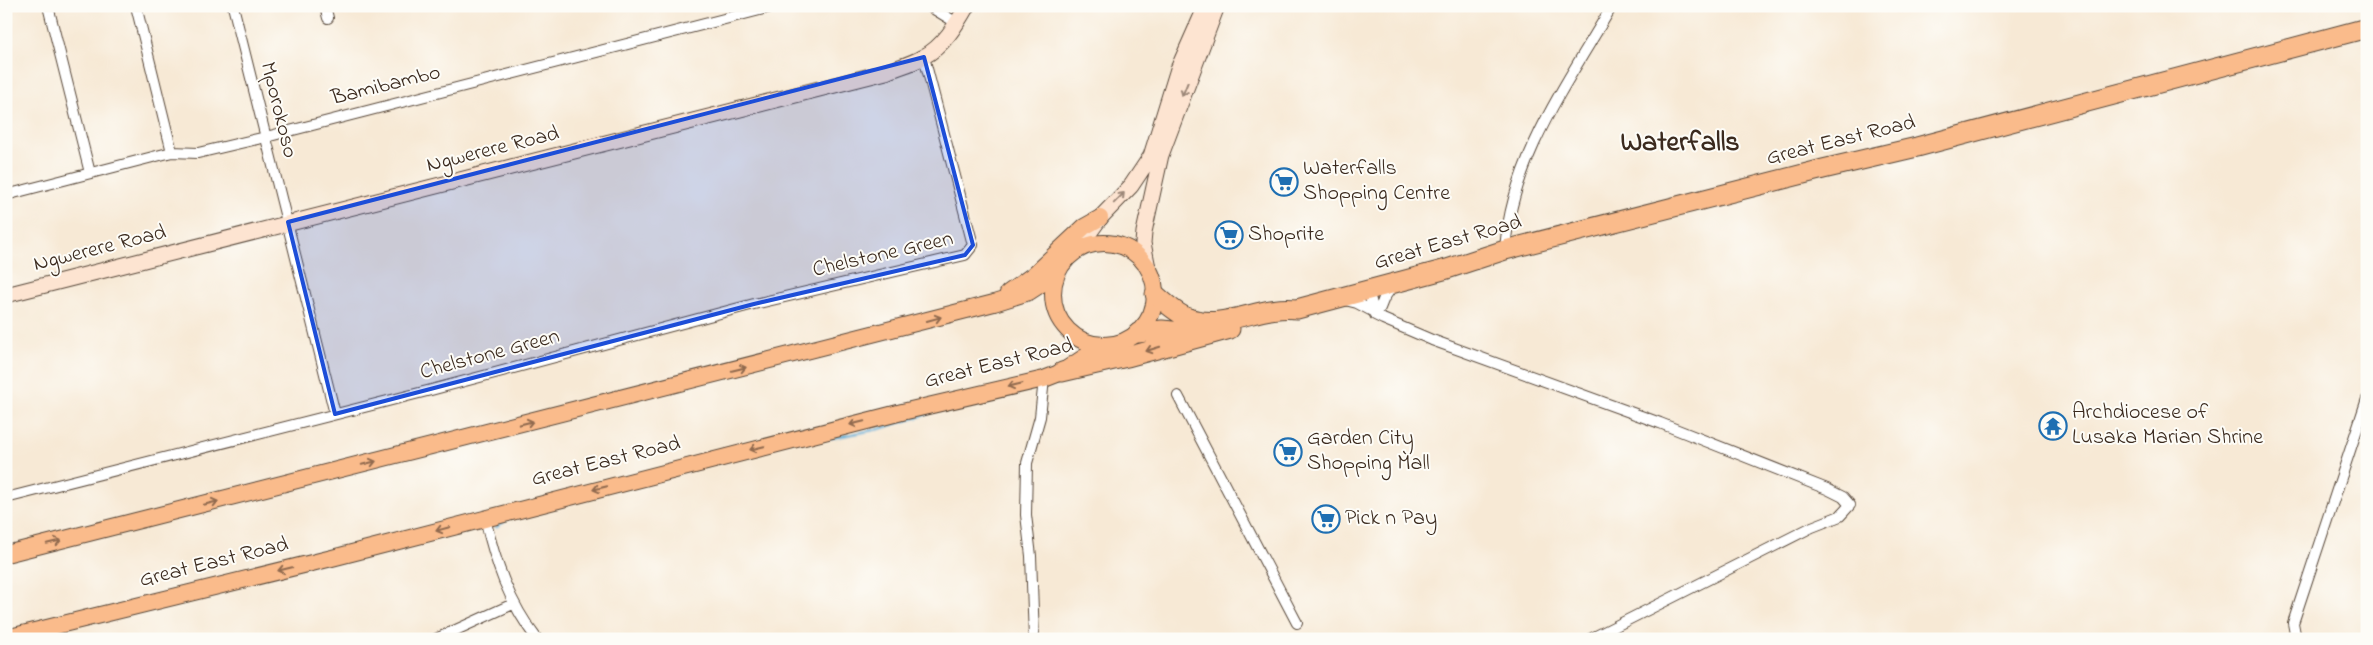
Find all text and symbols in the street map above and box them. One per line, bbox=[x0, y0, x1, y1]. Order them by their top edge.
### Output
street label: Bamibambo bbox=[327, 57, 444, 115]
street label: Mporokoso bbox=[251, 59, 305, 161]
one-way arrow bbox=[1179, 81, 1189, 96]
street label: Great East Road bbox=[1763, 107, 1919, 175]
street label: Ngwerere Road bbox=[423, 118, 563, 183]
district label: Waterfalls bbox=[1620, 123, 1740, 164]
place label: Waterfalls Shopping Centre bbox=[1303, 153, 1450, 211]
supermarket icon: Waterfalls Shopping Centre bbox=[1269, 167, 1299, 197]
one-way arrow bbox=[1113, 192, 1125, 205]
street label: Great East Road bbox=[1370, 207, 1526, 279]
street label: Ngwerere Road bbox=[30, 217, 170, 282]
place label: Shoprite bbox=[1248, 219, 1324, 251]
supermarket icon: Shoprite bbox=[1214, 220, 1244, 250]
street label: Chelstone Green bbox=[809, 223, 957, 287]
one-way arrow bbox=[925, 314, 941, 323]
street label: Chelstone Green bbox=[417, 321, 563, 389]
street label: Great East Road bbox=[921, 330, 1077, 398]
one-way arrow bbox=[1146, 345, 1162, 355]
one-way arrow bbox=[730, 364, 746, 373]
one-way arrow bbox=[1007, 381, 1023, 390]
place label: Archdiocese of Lusaka Marian Shrine bbox=[2072, 397, 2263, 454]
temple icon: Archdiocese of Lusaka Marian Shrine bbox=[2038, 411, 2068, 441]
one-way arrow bbox=[518, 418, 534, 427]
one-way arrow bbox=[849, 419, 865, 428]
place label: Garden City Shopping Mall bbox=[1307, 423, 1430, 481]
street label: Great East Road bbox=[528, 428, 684, 496]
supermarket icon: Garden City Shopping Mall bbox=[1273, 437, 1303, 467]
one-way arrow bbox=[750, 444, 766, 453]
one-way arrow bbox=[360, 458, 376, 467]
one-way arrow bbox=[593, 484, 609, 494]
one-way arrow bbox=[203, 497, 219, 507]
place label: Pick n Pay bbox=[1345, 503, 1437, 536]
supermarket icon: Pick n Pay bbox=[1311, 504, 1341, 534]
one-way arrow bbox=[435, 525, 451, 534]
street label: Great East Road bbox=[136, 529, 292, 597]
one-way arrow bbox=[45, 537, 61, 546]
one-way arrow bbox=[278, 565, 294, 575]

